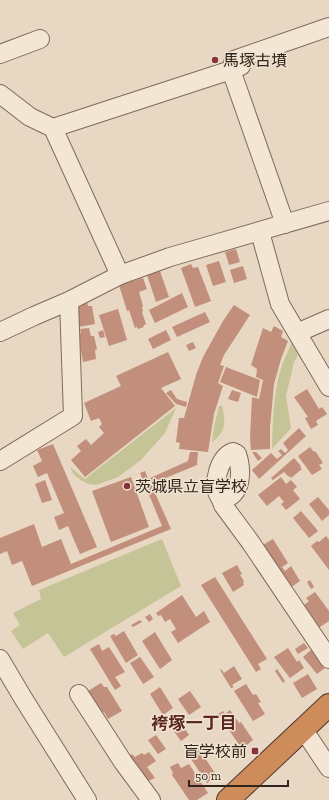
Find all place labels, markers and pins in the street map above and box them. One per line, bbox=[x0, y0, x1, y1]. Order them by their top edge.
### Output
place label: 馬塚古墳 bbox=[223, 51, 287, 70]
marker: 馬塚古墳 bbox=[210, 55, 220, 65]
place label: 茨城県立盲学校 bbox=[135, 477, 247, 496]
marker: 茨城県立盲学校 bbox=[122, 481, 132, 491]
place label: 盲学校前 bbox=[183, 742, 247, 761]
marker: 盲学校前 bbox=[250, 746, 260, 756]

